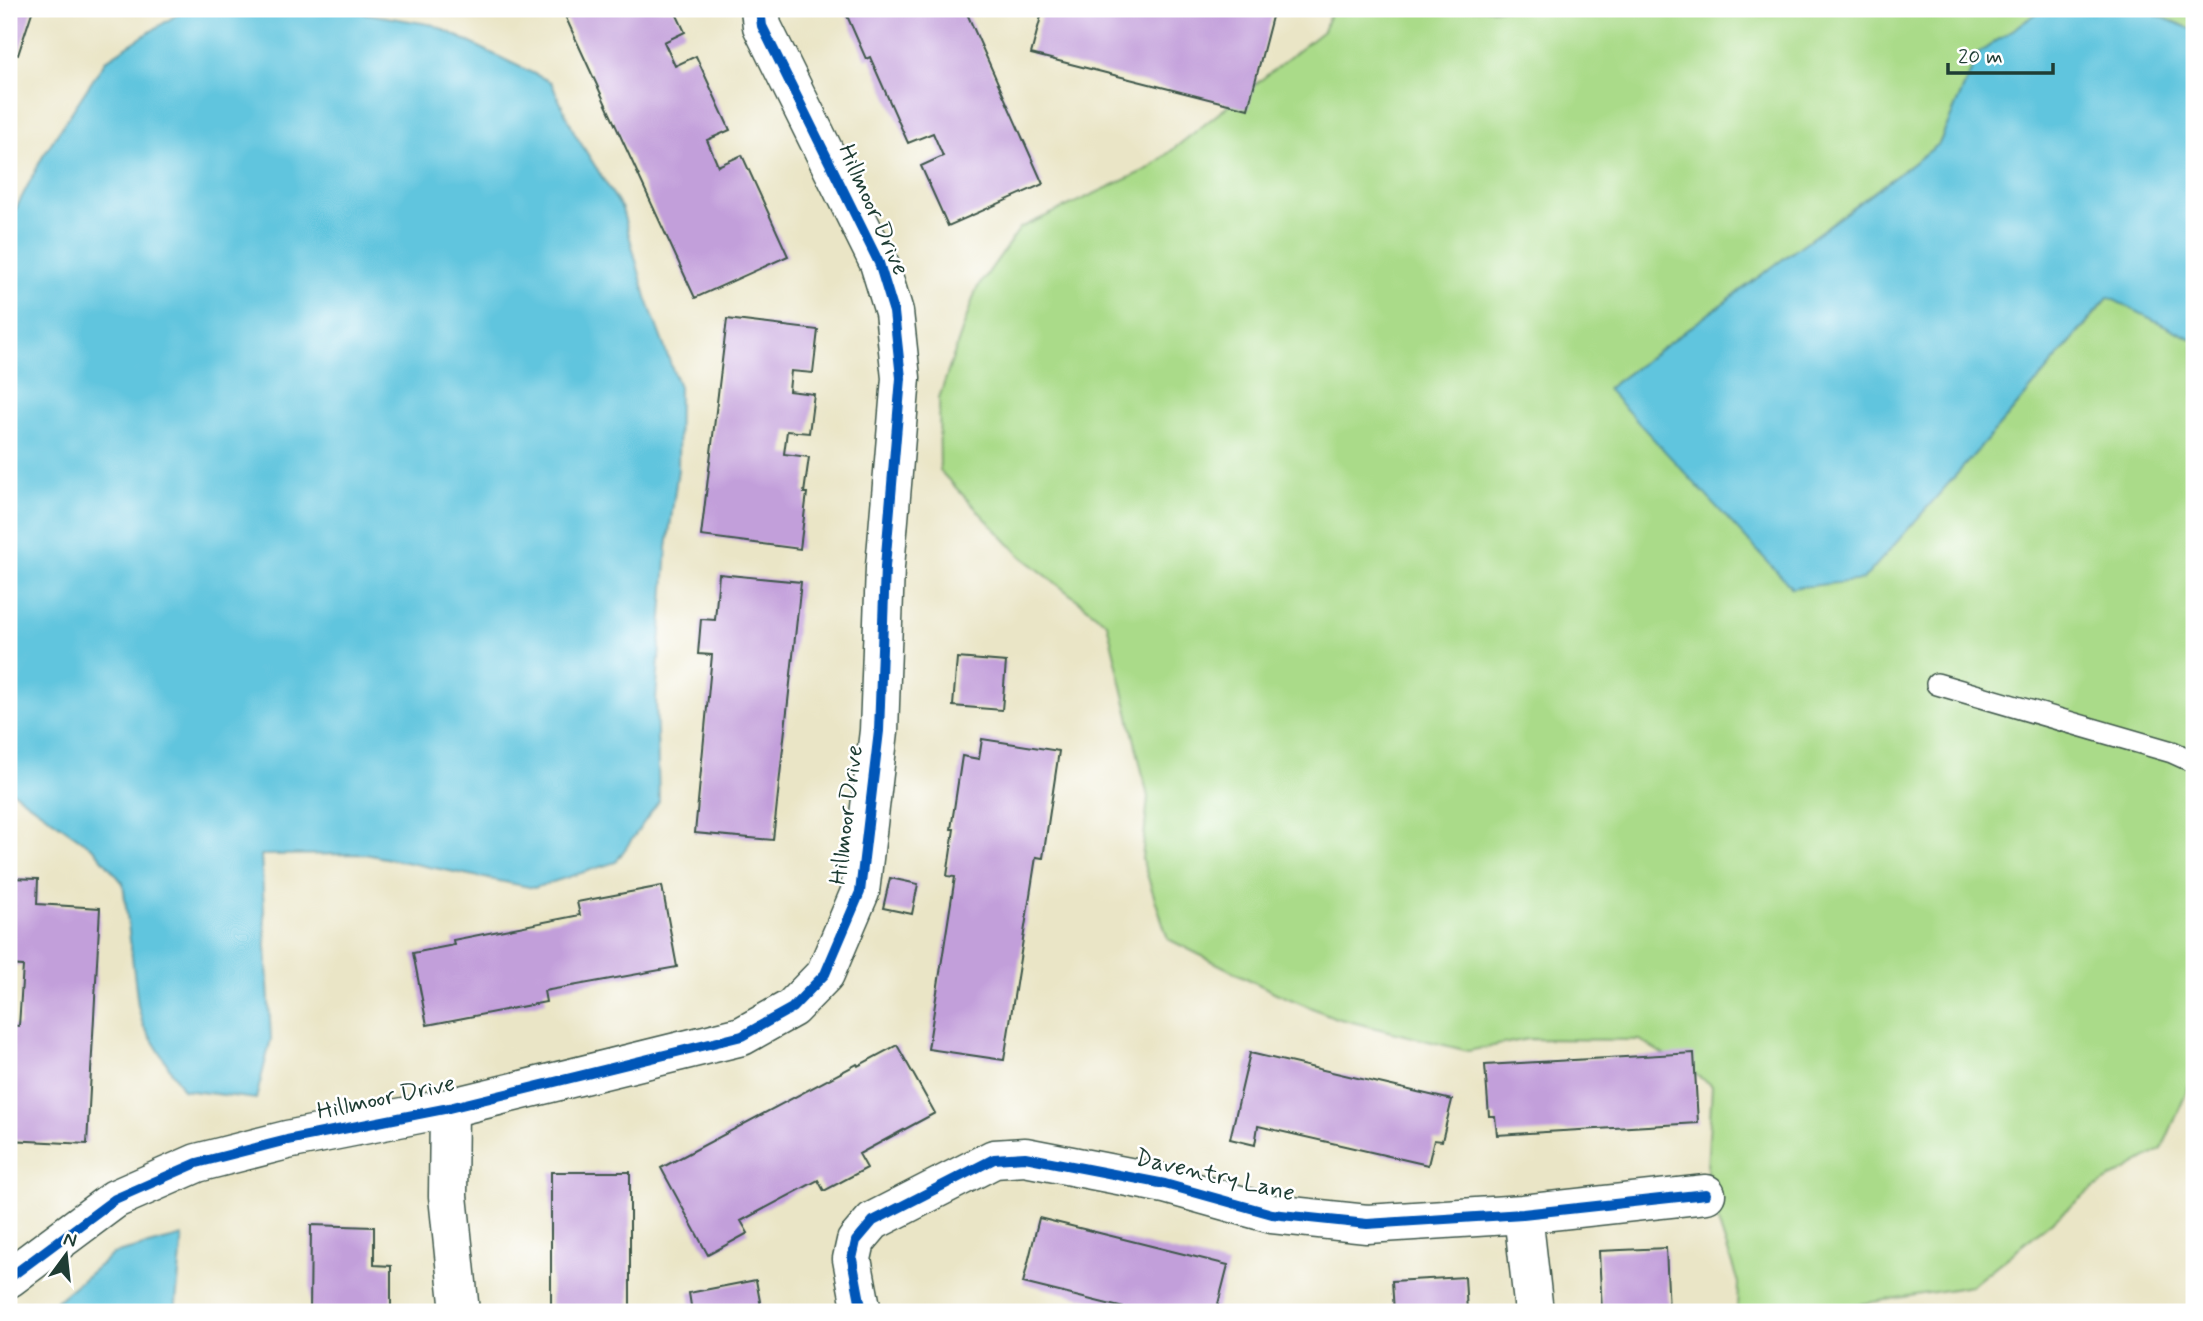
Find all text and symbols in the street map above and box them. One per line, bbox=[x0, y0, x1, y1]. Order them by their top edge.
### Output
scale bar bbox=[1948, 32, 2052, 76]
text: 20 m bbox=[1958, 43, 2003, 71]
street label: Hillmoor Drive bbox=[830, 140, 916, 280]
street label: Hillmoor Drive bbox=[823, 743, 871, 887]
street label: Hillmoor Drive bbox=[314, 1068, 458, 1128]
street label: Daventry Lane bbox=[1132, 1143, 1298, 1209]
north arrow bbox=[32, 1220, 102, 1290]
text: N bbox=[61, 1226, 79, 1254]

